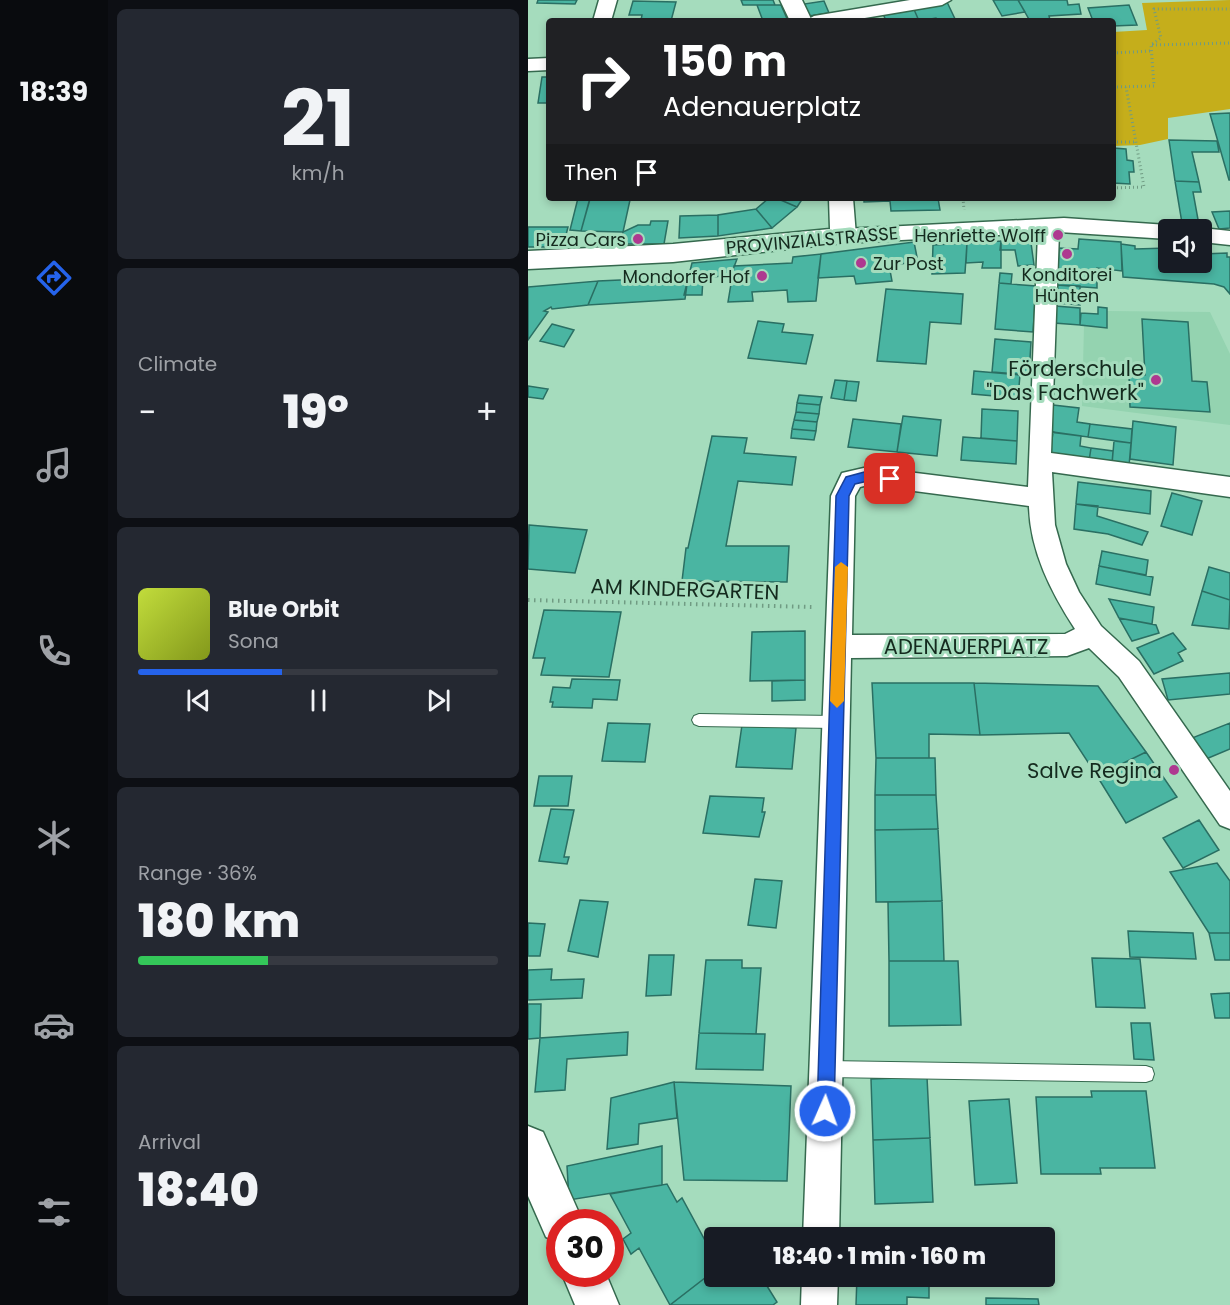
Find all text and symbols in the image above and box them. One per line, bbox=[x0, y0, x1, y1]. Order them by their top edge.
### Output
text: 150 m bbox=[663, 32, 787, 91]
icon: right bbox=[564, 42, 642, 120]
text: 21 bbox=[281, 64, 355, 173]
text: 18:39 bbox=[20, 73, 88, 110]
text: Adenauerplatz bbox=[663, 88, 861, 125]
icon: arrive bbox=[630, 156, 663, 189]
text: Then bbox=[564, 157, 618, 188]
text: km/h bbox=[291, 159, 345, 187]
map controls bbox=[1158, 219, 1212, 273]
button: sound bbox=[1158, 219, 1212, 273]
street label: PROVINZIALSTRASSE bbox=[725, 220, 899, 260]
place label: Henriette Wolff bbox=[914, 223, 1046, 248]
place label: Pizza Cars bbox=[536, 227, 626, 252]
marker: Henriette Wolff bbox=[1051, 228, 1065, 242]
marker: Pizza Cars bbox=[631, 232, 645, 246]
marker: Konditorei Hünten bbox=[1060, 247, 1074, 261]
place label: Zur Post bbox=[873, 251, 944, 276]
marker: Zur Post bbox=[854, 256, 868, 270]
icon: directions bbox=[33, 257, 75, 299]
place label: Konditorei Hünten bbox=[1022, 262, 1112, 308]
place label: Mondorfer Hof bbox=[623, 264, 750, 289]
marker: Mondorfer Hof bbox=[755, 269, 769, 283]
text: Climate bbox=[138, 350, 217, 378]
place label: Förderschule "Das Fachwerk" bbox=[986, 354, 1144, 407]
marker: Förderschule "Das Fachwerk" bbox=[1149, 373, 1163, 387]
text: 19° bbox=[283, 381, 349, 444]
text: − bbox=[138, 389, 156, 436]
text: + bbox=[475, 389, 498, 436]
icon: music bbox=[33, 444, 75, 486]
pin bbox=[864, 453, 915, 504]
icon: arrive bbox=[873, 462, 906, 495]
street label: AM KINDERGARTEN bbox=[590, 571, 780, 607]
text: Blue Orbit bbox=[228, 594, 339, 625]
text: Sona bbox=[228, 627, 279, 655]
icon: phone bbox=[33, 630, 75, 672]
street label: ADENAUERPLATZ bbox=[884, 632, 1048, 661]
icon: previous bbox=[182, 684, 215, 717]
icon: pause bbox=[302, 684, 335, 717]
icon: next bbox=[422, 684, 455, 717]
place label: Salve Regina bbox=[1027, 756, 1162, 785]
marker: Salve Regina bbox=[1167, 763, 1181, 777]
icon: climate bbox=[33, 817, 75, 859]
text: Range · 36% bbox=[138, 859, 257, 887]
text: 180 km bbox=[138, 890, 300, 953]
icon: car bbox=[33, 1004, 75, 1046]
position arrow bbox=[793, 1079, 857, 1143]
text: Arrival bbox=[138, 1128, 201, 1156]
text: 18:40 bbox=[138, 1159, 259, 1222]
icon: filters bbox=[33, 1191, 75, 1233]
speed limit sign: 30 bbox=[546, 1209, 624, 1287]
text: 18:40 · 1 min · 160 m bbox=[773, 1241, 986, 1272]

